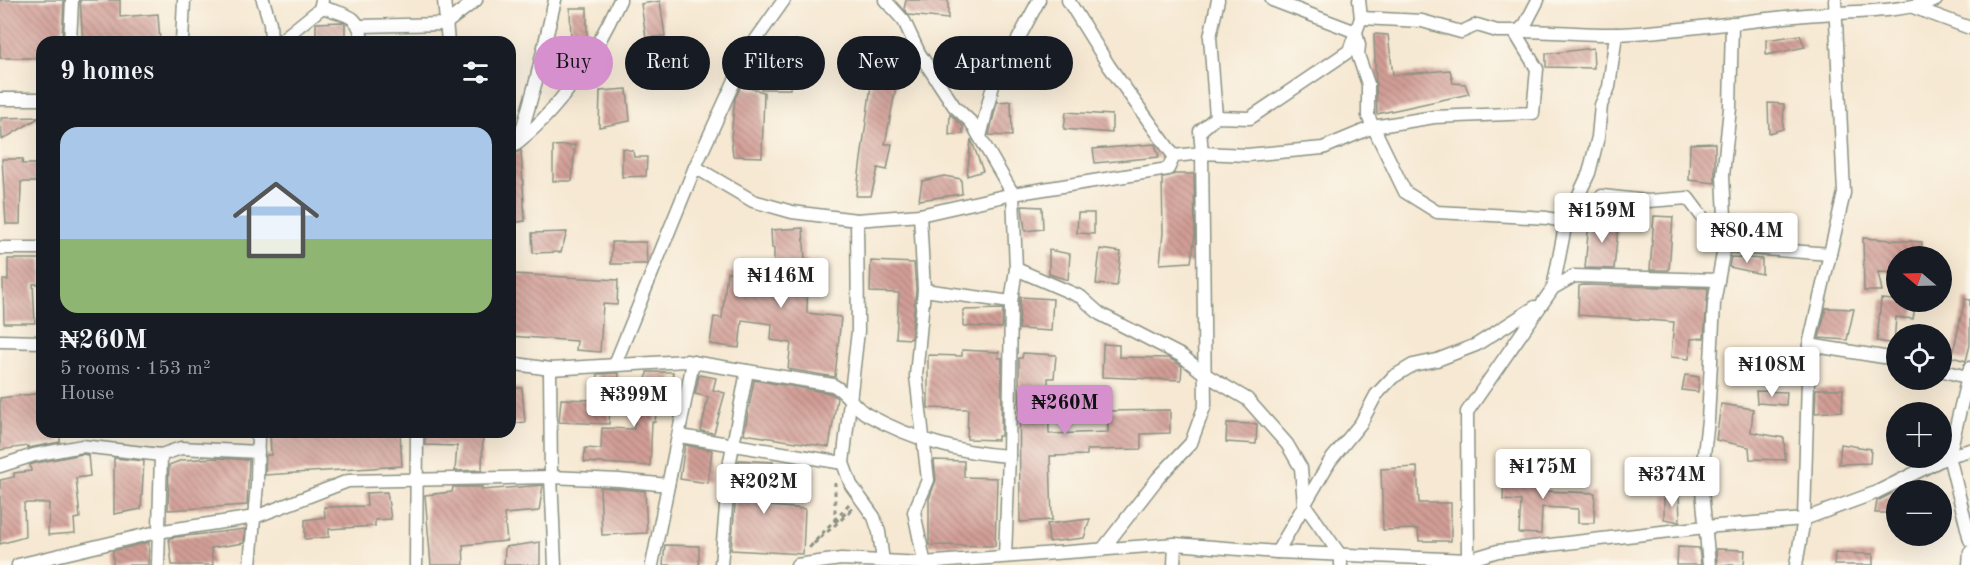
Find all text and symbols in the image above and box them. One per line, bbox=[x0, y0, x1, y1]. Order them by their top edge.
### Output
chip: Buy bbox=[534, 36, 613, 90]
chip: Rent bbox=[625, 36, 710, 90]
chip: Filters bbox=[722, 36, 825, 90]
chip: New bbox=[837, 36, 921, 90]
chip: Apartment bbox=[933, 36, 1073, 90]
icon: filters bbox=[459, 56, 492, 89]
text: 9 homes bbox=[60, 59, 154, 85]
icon: home bbox=[222, 166, 330, 274]
pin: ₦159M bbox=[1560, 193, 1644, 244]
text: ₦159M bbox=[1568, 202, 1636, 222]
pin: ₦80.4M bbox=[1698, 213, 1796, 264]
text: ₦80.4M bbox=[1711, 222, 1783, 242]
north arrow bbox=[1886, 246, 1952, 312]
map controls bbox=[1886, 246, 1952, 546]
pin: ₦146M bbox=[739, 258, 823, 309]
text: ₦146M bbox=[747, 267, 815, 287]
button: locate bbox=[1886, 324, 1952, 390]
text: ₦260M bbox=[60, 328, 147, 354]
pin: ₦108M bbox=[1730, 347, 1814, 398]
text: ₦108M bbox=[1738, 356, 1806, 376]
text: 5 rooms · 153 m² bbox=[60, 359, 210, 379]
pin: ₦399M bbox=[592, 377, 676, 428]
text: House bbox=[60, 384, 114, 404]
pin: ₦260M bbox=[1023, 385, 1107, 436]
text: ₦399M bbox=[600, 386, 668, 406]
text: ₦260M bbox=[1031, 394, 1099, 414]
button: + bbox=[1886, 402, 1952, 468]
pin: ₦175M bbox=[1501, 449, 1585, 500]
pin: ₦374M bbox=[1630, 457, 1714, 508]
text: ₦175M bbox=[1509, 458, 1577, 478]
pin: ₦202M bbox=[722, 464, 806, 515]
text: ₦374M bbox=[1638, 466, 1706, 486]
text: ₦202M bbox=[730, 473, 798, 493]
button: − bbox=[1886, 480, 1952, 546]

